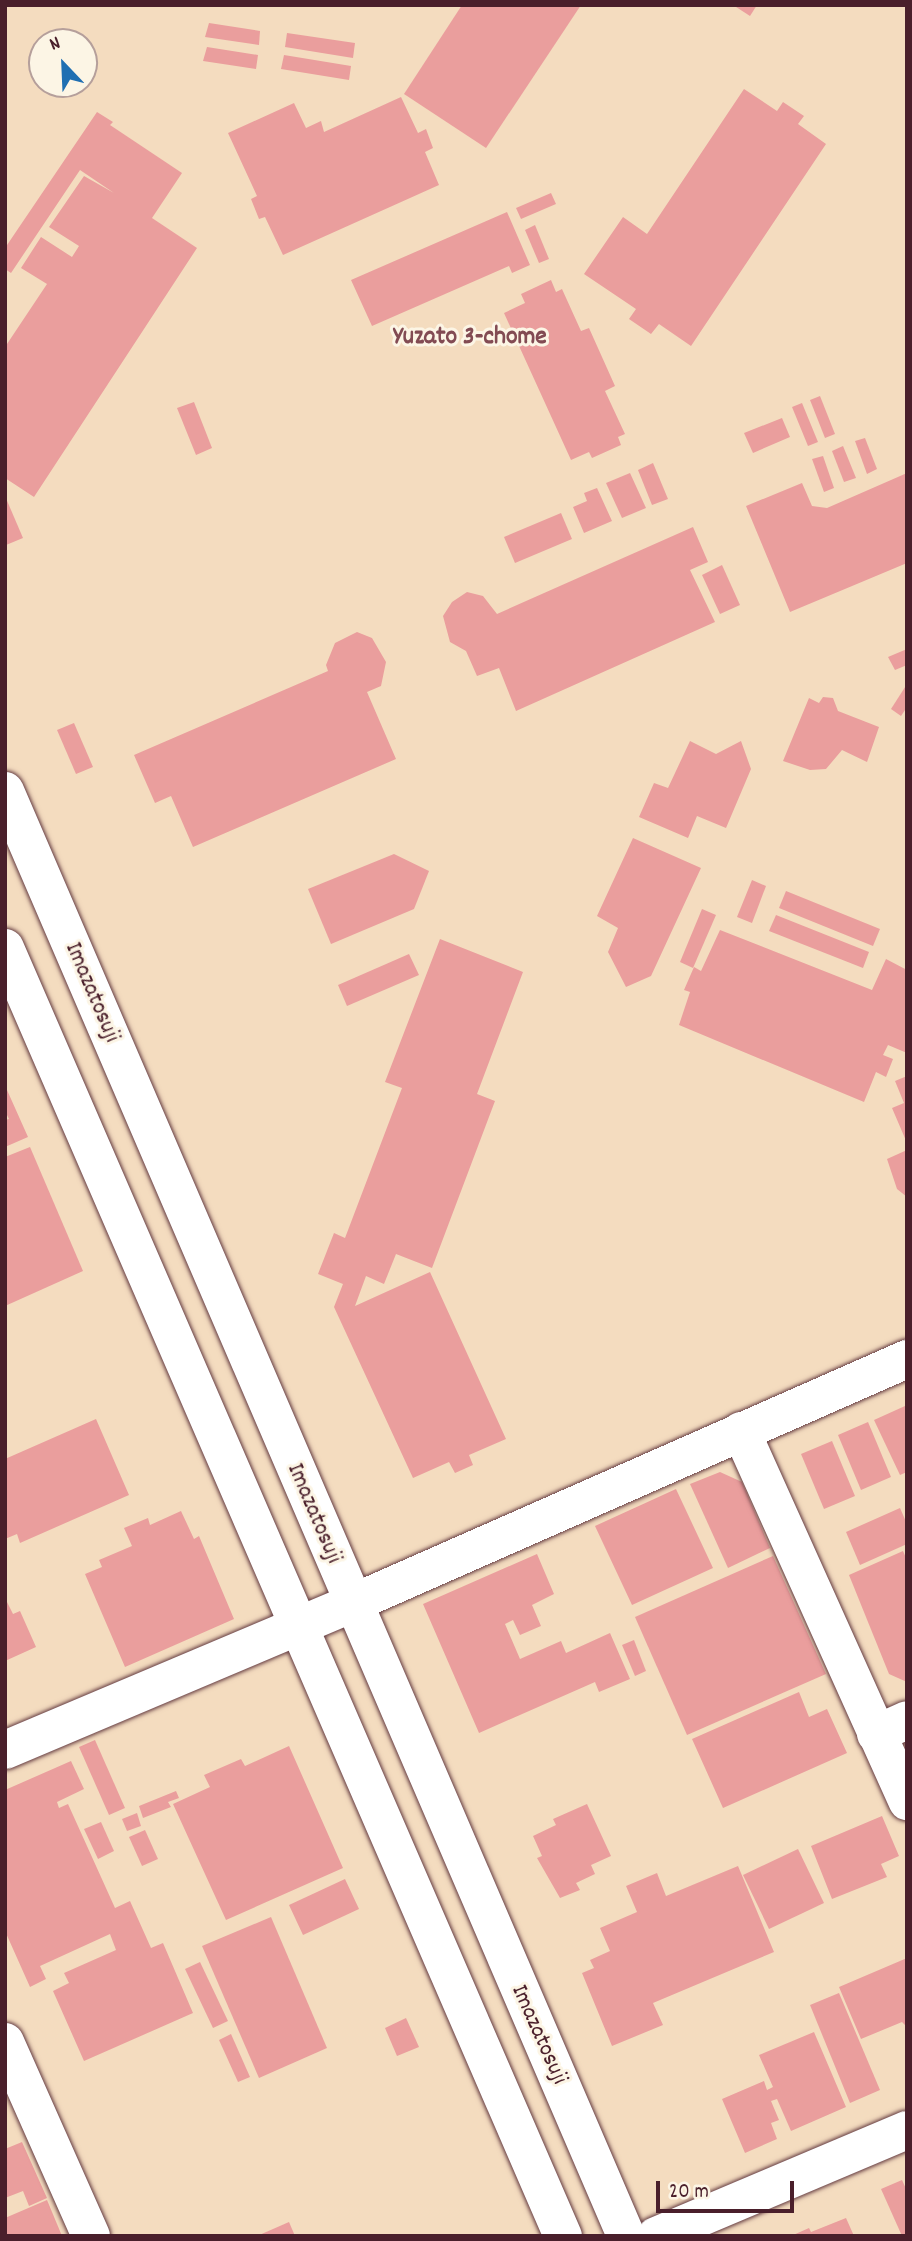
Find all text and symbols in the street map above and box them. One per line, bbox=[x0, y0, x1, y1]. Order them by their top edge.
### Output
north arrow bbox=[28, 28, 98, 98]
text: N bbox=[46, 31, 65, 59]
district label: Yuzato 3-chome bbox=[393, 322, 547, 354]
street label: Imazatosuji bbox=[57, 938, 125, 1048]
street label: Imazatosuji bbox=[279, 1459, 347, 1569]
street label: Imazatosuji bbox=[503, 1981, 573, 2089]
scale bar bbox=[660, 2168, 798, 2212]
text: 20 m bbox=[669, 2178, 709, 2208]

